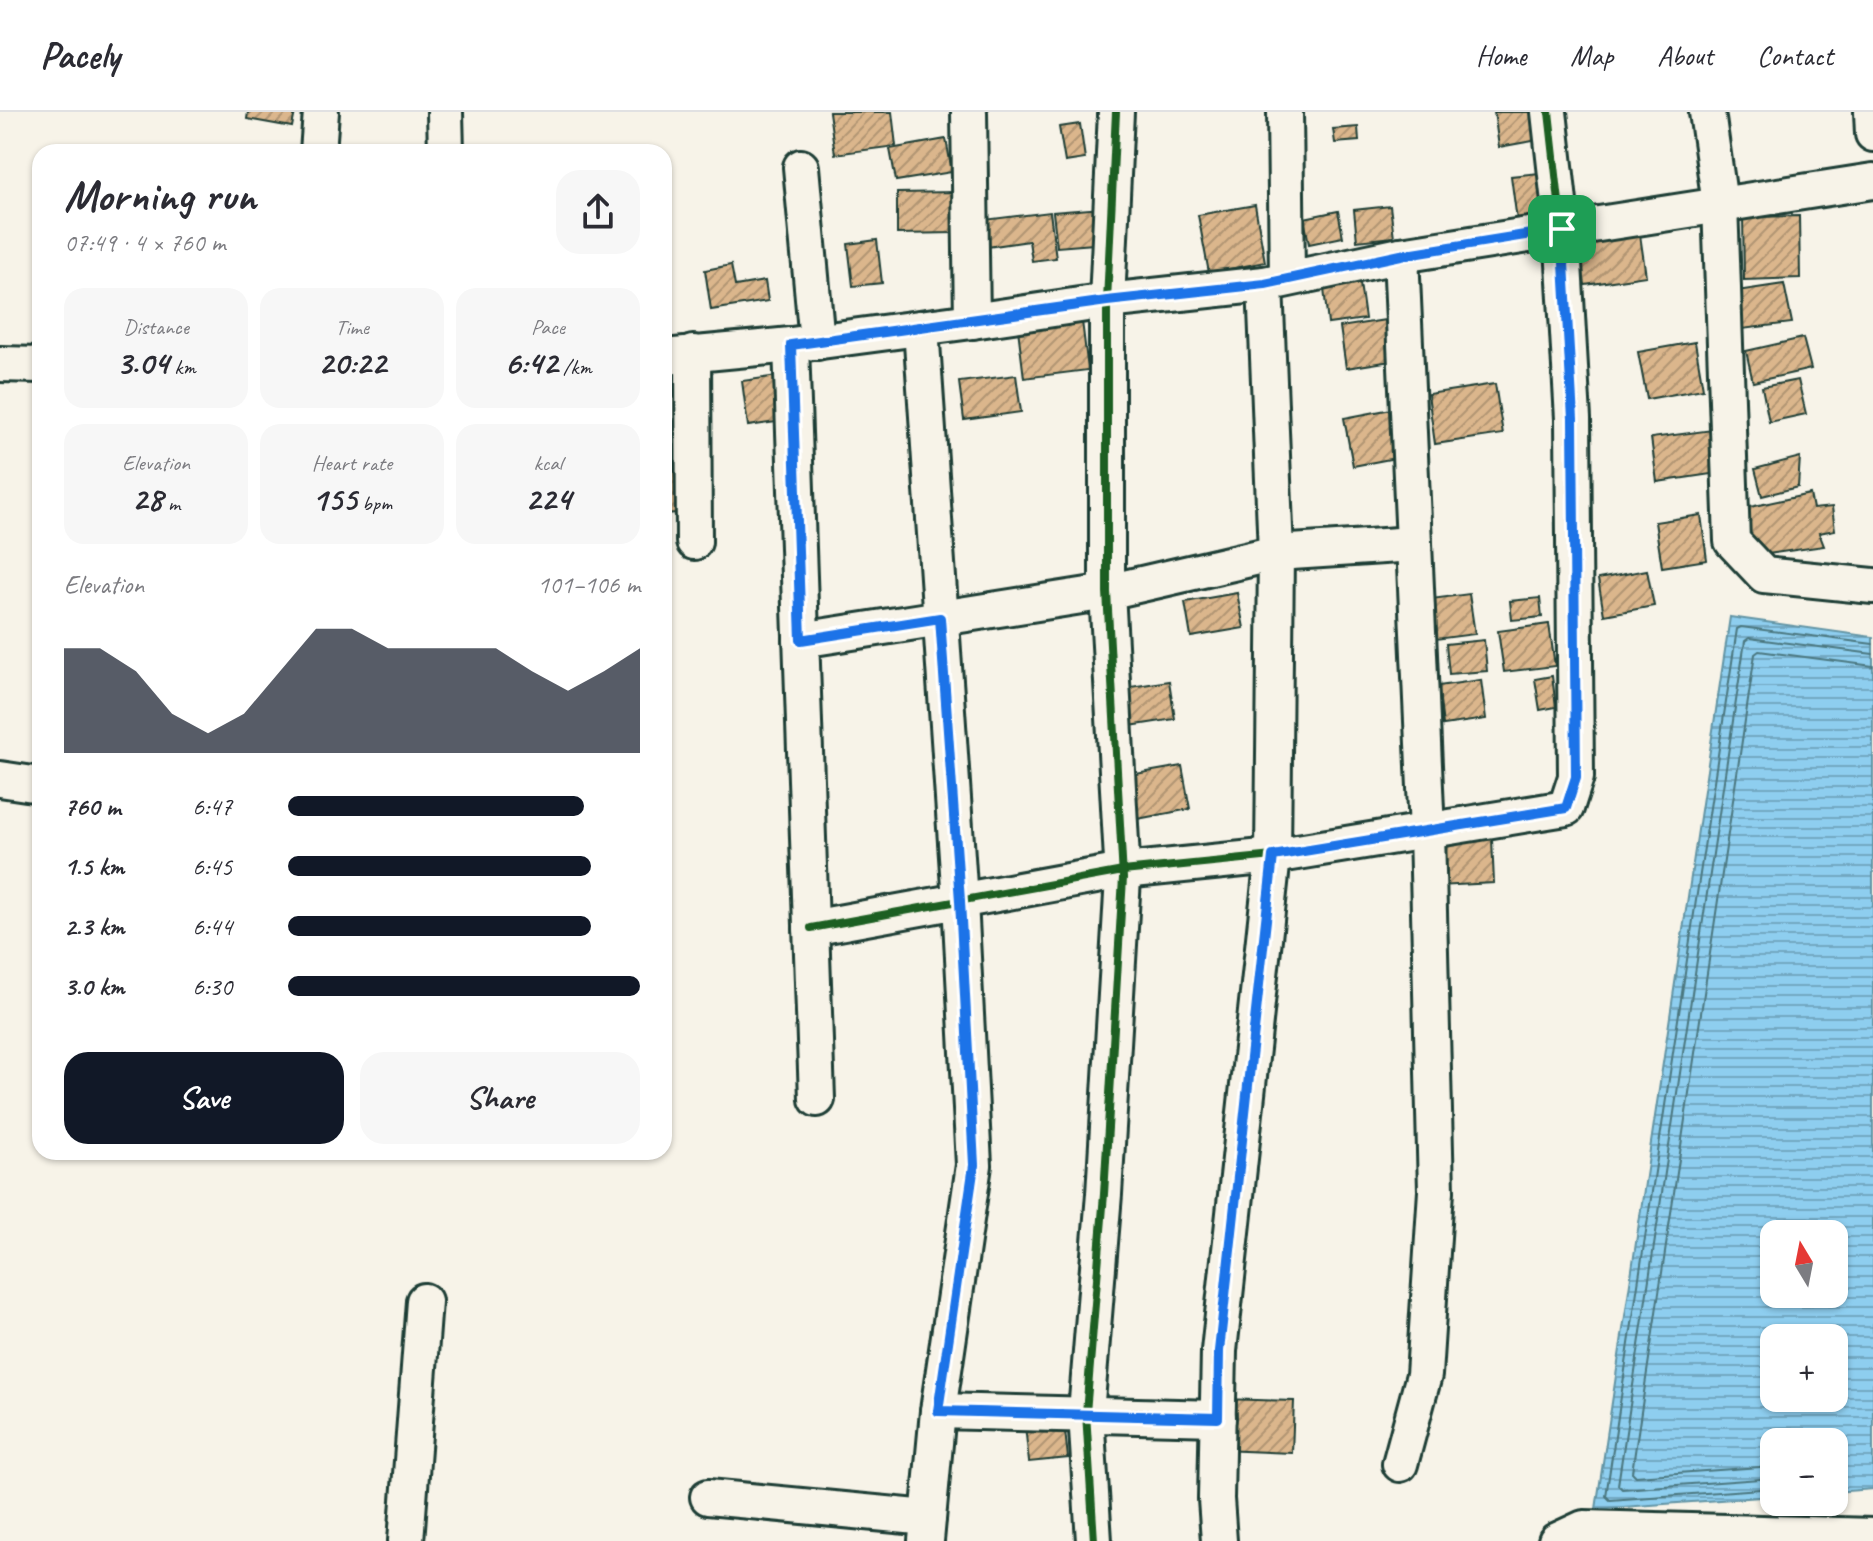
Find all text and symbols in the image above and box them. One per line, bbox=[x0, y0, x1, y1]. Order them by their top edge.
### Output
text: Pacely bbox=[40, 32, 119, 79]
text: Home bbox=[1476, 38, 1526, 73]
text: Map bbox=[1570, 38, 1613, 73]
text: About bbox=[1657, 38, 1713, 73]
text: Contact bbox=[1757, 38, 1833, 73]
text: Morning run bbox=[64, 168, 256, 223]
button: share bbox=[556, 170, 640, 254]
pin bbox=[1528, 195, 1596, 263]
icon: arrive bbox=[1540, 207, 1584, 251]
text: 07:49 · 4 × 760 m bbox=[64, 226, 225, 259]
text: Distance bbox=[123, 313, 189, 341]
text: Time bbox=[335, 313, 369, 341]
text: Pace bbox=[531, 313, 565, 341]
text: 3.04 bbox=[116, 341, 169, 384]
text: 20:22 bbox=[318, 341, 386, 384]
text: 6:42 bbox=[504, 341, 558, 384]
text: km bbox=[169, 353, 196, 381]
text: /km bbox=[558, 353, 592, 381]
text: Elevation bbox=[122, 449, 190, 477]
text: Heart rate bbox=[312, 449, 392, 477]
text: kcal bbox=[533, 449, 563, 477]
text: 28 bbox=[132, 477, 162, 520]
text: 155 bbox=[312, 477, 357, 520]
text: 224 bbox=[525, 477, 571, 520]
text: m bbox=[162, 489, 180, 517]
text: bpm bbox=[357, 489, 392, 517]
text: Elevation bbox=[64, 568, 144, 601]
text: 101–106 m bbox=[537, 568, 640, 601]
text: 760 m bbox=[64, 790, 121, 823]
text: 6:47 bbox=[192, 790, 232, 823]
text: 1.5 km bbox=[64, 850, 124, 883]
text: 6:45 bbox=[192, 850, 232, 883]
text: 2.3 km bbox=[64, 910, 124, 943]
text: 6:44 bbox=[192, 910, 232, 943]
text: 3.0 km bbox=[64, 970, 124, 1003]
text: 6:30 bbox=[192, 970, 232, 1003]
button: Save bbox=[64, 1052, 344, 1144]
button: Share bbox=[360, 1052, 640, 1144]
north arrow bbox=[1760, 1220, 1848, 1308]
map controls bbox=[1760, 1220, 1848, 1516]
button: + bbox=[1760, 1324, 1848, 1412]
button: − bbox=[1760, 1428, 1848, 1516]

